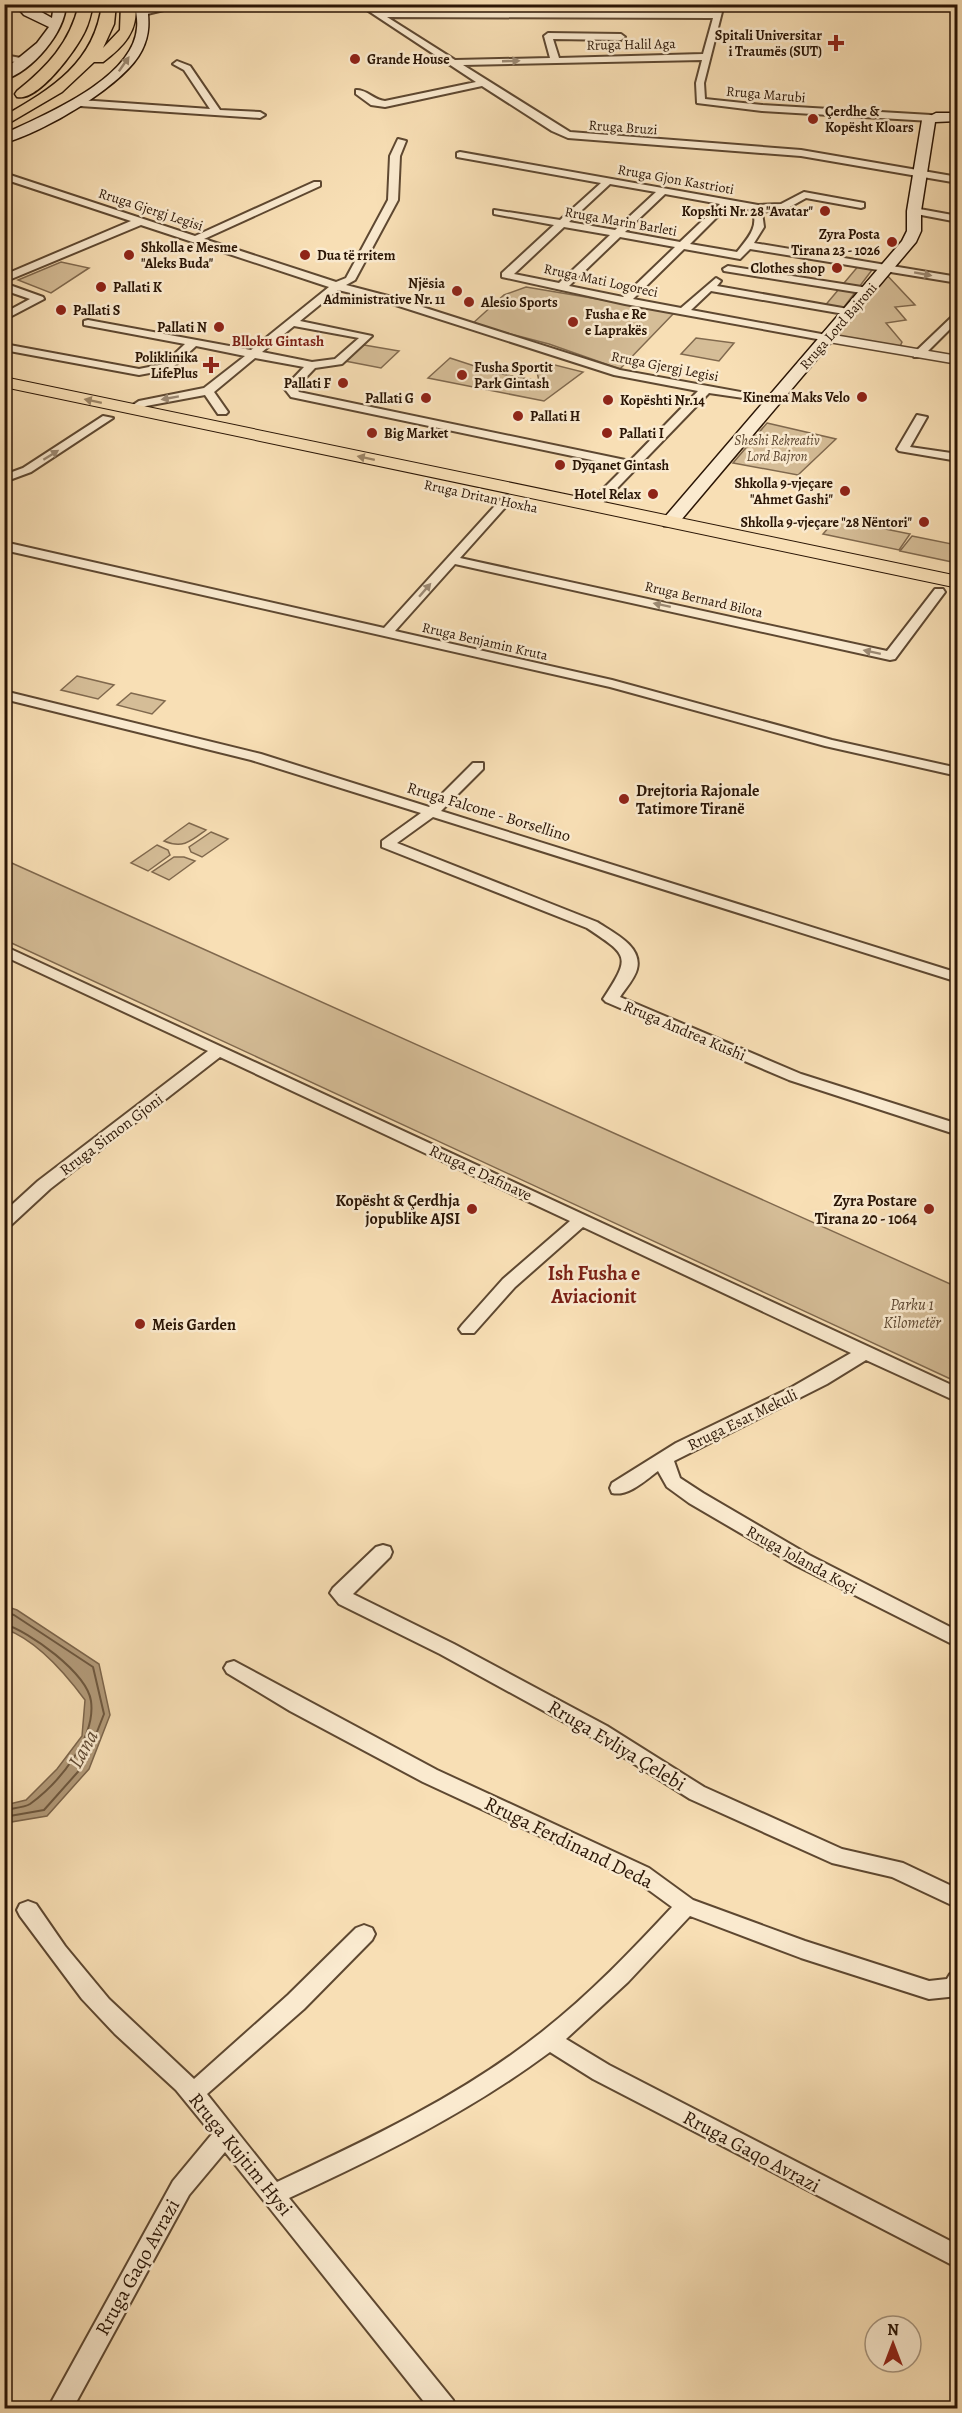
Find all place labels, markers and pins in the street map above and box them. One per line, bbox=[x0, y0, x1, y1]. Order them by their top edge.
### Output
place label: Spitali Universitar i Traumës (SUT) bbox=[715, 26, 822, 61]
marker: Spitali Universitar i Traumës (SUT) bbox=[827, 34, 845, 52]
place label: Grande House bbox=[367, 50, 450, 69]
marker: Grande House bbox=[348, 52, 362, 66]
place label: Çerdhe & Kopësht Kloars bbox=[825, 102, 914, 137]
marker: Çerdhe & Kopësht Kloars bbox=[806, 112, 820, 126]
place label: Kopshti Nr. 28 "Avatar" bbox=[681, 202, 814, 221]
marker: Kopshti Nr. 28 "Avatar" bbox=[818, 204, 832, 218]
place label: Zyra Posta Tirana 23 - 1026 bbox=[791, 225, 880, 260]
marker: Zyra Posta Tirana 23 - 1026 bbox=[885, 235, 899, 249]
place label: Shkolla e Mesme "Aleks Buda" bbox=[141, 238, 238, 273]
place label: Dua të rritem bbox=[317, 246, 396, 265]
marker: Shkolla e Mesme "Aleks Buda" bbox=[122, 248, 136, 262]
marker: Dua të rritem bbox=[298, 248, 312, 262]
place label: Clothes shop bbox=[750, 259, 825, 278]
marker: Clothes shop bbox=[830, 261, 844, 275]
place label: Njësia Administrative Nr. 11 bbox=[323, 274, 445, 309]
place label: Pallati K bbox=[113, 278, 163, 297]
marker: Pallati K bbox=[94, 280, 108, 294]
marker: Njësia Administrative Nr. 11 bbox=[450, 284, 464, 298]
place label: Alesio Sports bbox=[480, 293, 558, 312]
marker: Alesio Sports bbox=[462, 295, 476, 309]
place label: Pallati S bbox=[73, 301, 120, 320]
marker: Pallati S bbox=[54, 303, 68, 317]
place label: Fusha e Re e Laprakës bbox=[585, 305, 647, 340]
marker: Fusha e Re e Laprakës bbox=[566, 315, 580, 329]
place label: Pallati N bbox=[157, 318, 207, 337]
marker: Pallati N bbox=[212, 320, 226, 334]
place label: Poliklinika LifePlus bbox=[135, 348, 198, 383]
marker: Poliklinika LifePlus bbox=[202, 356, 220, 374]
place label: Fusha Sportit Park Gintash bbox=[474, 358, 553, 393]
marker: Fusha Sportit Park Gintash bbox=[455, 368, 469, 382]
place label: Pallati F bbox=[284, 374, 332, 393]
marker: Pallati F bbox=[336, 376, 350, 390]
place label: Kinema Maks Velo bbox=[743, 388, 850, 407]
place label: Pallati G bbox=[365, 389, 414, 408]
marker: Kinema Maks Velo bbox=[855, 390, 869, 404]
marker: Pallati G bbox=[419, 391, 433, 405]
place label: Kopështi Nr.14 bbox=[620, 391, 705, 410]
marker: Kopështi Nr.14 bbox=[601, 393, 615, 407]
place label: Pallati H bbox=[530, 407, 580, 426]
marker: Pallati H bbox=[511, 409, 525, 423]
place label: Big Market bbox=[384, 424, 449, 443]
place label: Pallati I bbox=[619, 424, 664, 443]
marker: Big Market bbox=[365, 426, 379, 440]
marker: Pallati I bbox=[600, 426, 614, 440]
place label: Dyqanet Gintash bbox=[572, 456, 670, 475]
marker: Dyqanet Gintash bbox=[553, 458, 567, 472]
place label: Shkolla 9-vjeçare "Ahmet Gashi" bbox=[734, 474, 834, 509]
marker: Shkolla 9-vjeçare "Ahmet Gashi" bbox=[838, 484, 852, 498]
place label: Hotel Relax bbox=[574, 485, 641, 504]
marker: Hotel Relax bbox=[646, 487, 660, 501]
place label: Shkolla 9-vjeçare "28 Nëntori" bbox=[740, 513, 913, 532]
marker: Shkolla 9-vjeçare "28 Nëntori" bbox=[917, 515, 931, 529]
place label: Drejtoria Rajonale Tatimore Tiranë bbox=[636, 780, 759, 820]
marker: Drejtoria Rajonale Tatimore Tiranë bbox=[617, 792, 631, 806]
place label: Kopësht & Çerdhja jopublike AJSI bbox=[335, 1190, 460, 1230]
place label: Zyra Postare Tirana 20 - 1064 bbox=[815, 1190, 917, 1230]
marker: Kopësht & Çerdhja jopublike AJSI bbox=[465, 1202, 479, 1216]
marker: Zyra Postare Tirana 20 - 1064 bbox=[922, 1202, 936, 1216]
place label: Meis Garden bbox=[152, 1314, 236, 1336]
marker: Meis Garden bbox=[133, 1317, 147, 1331]

